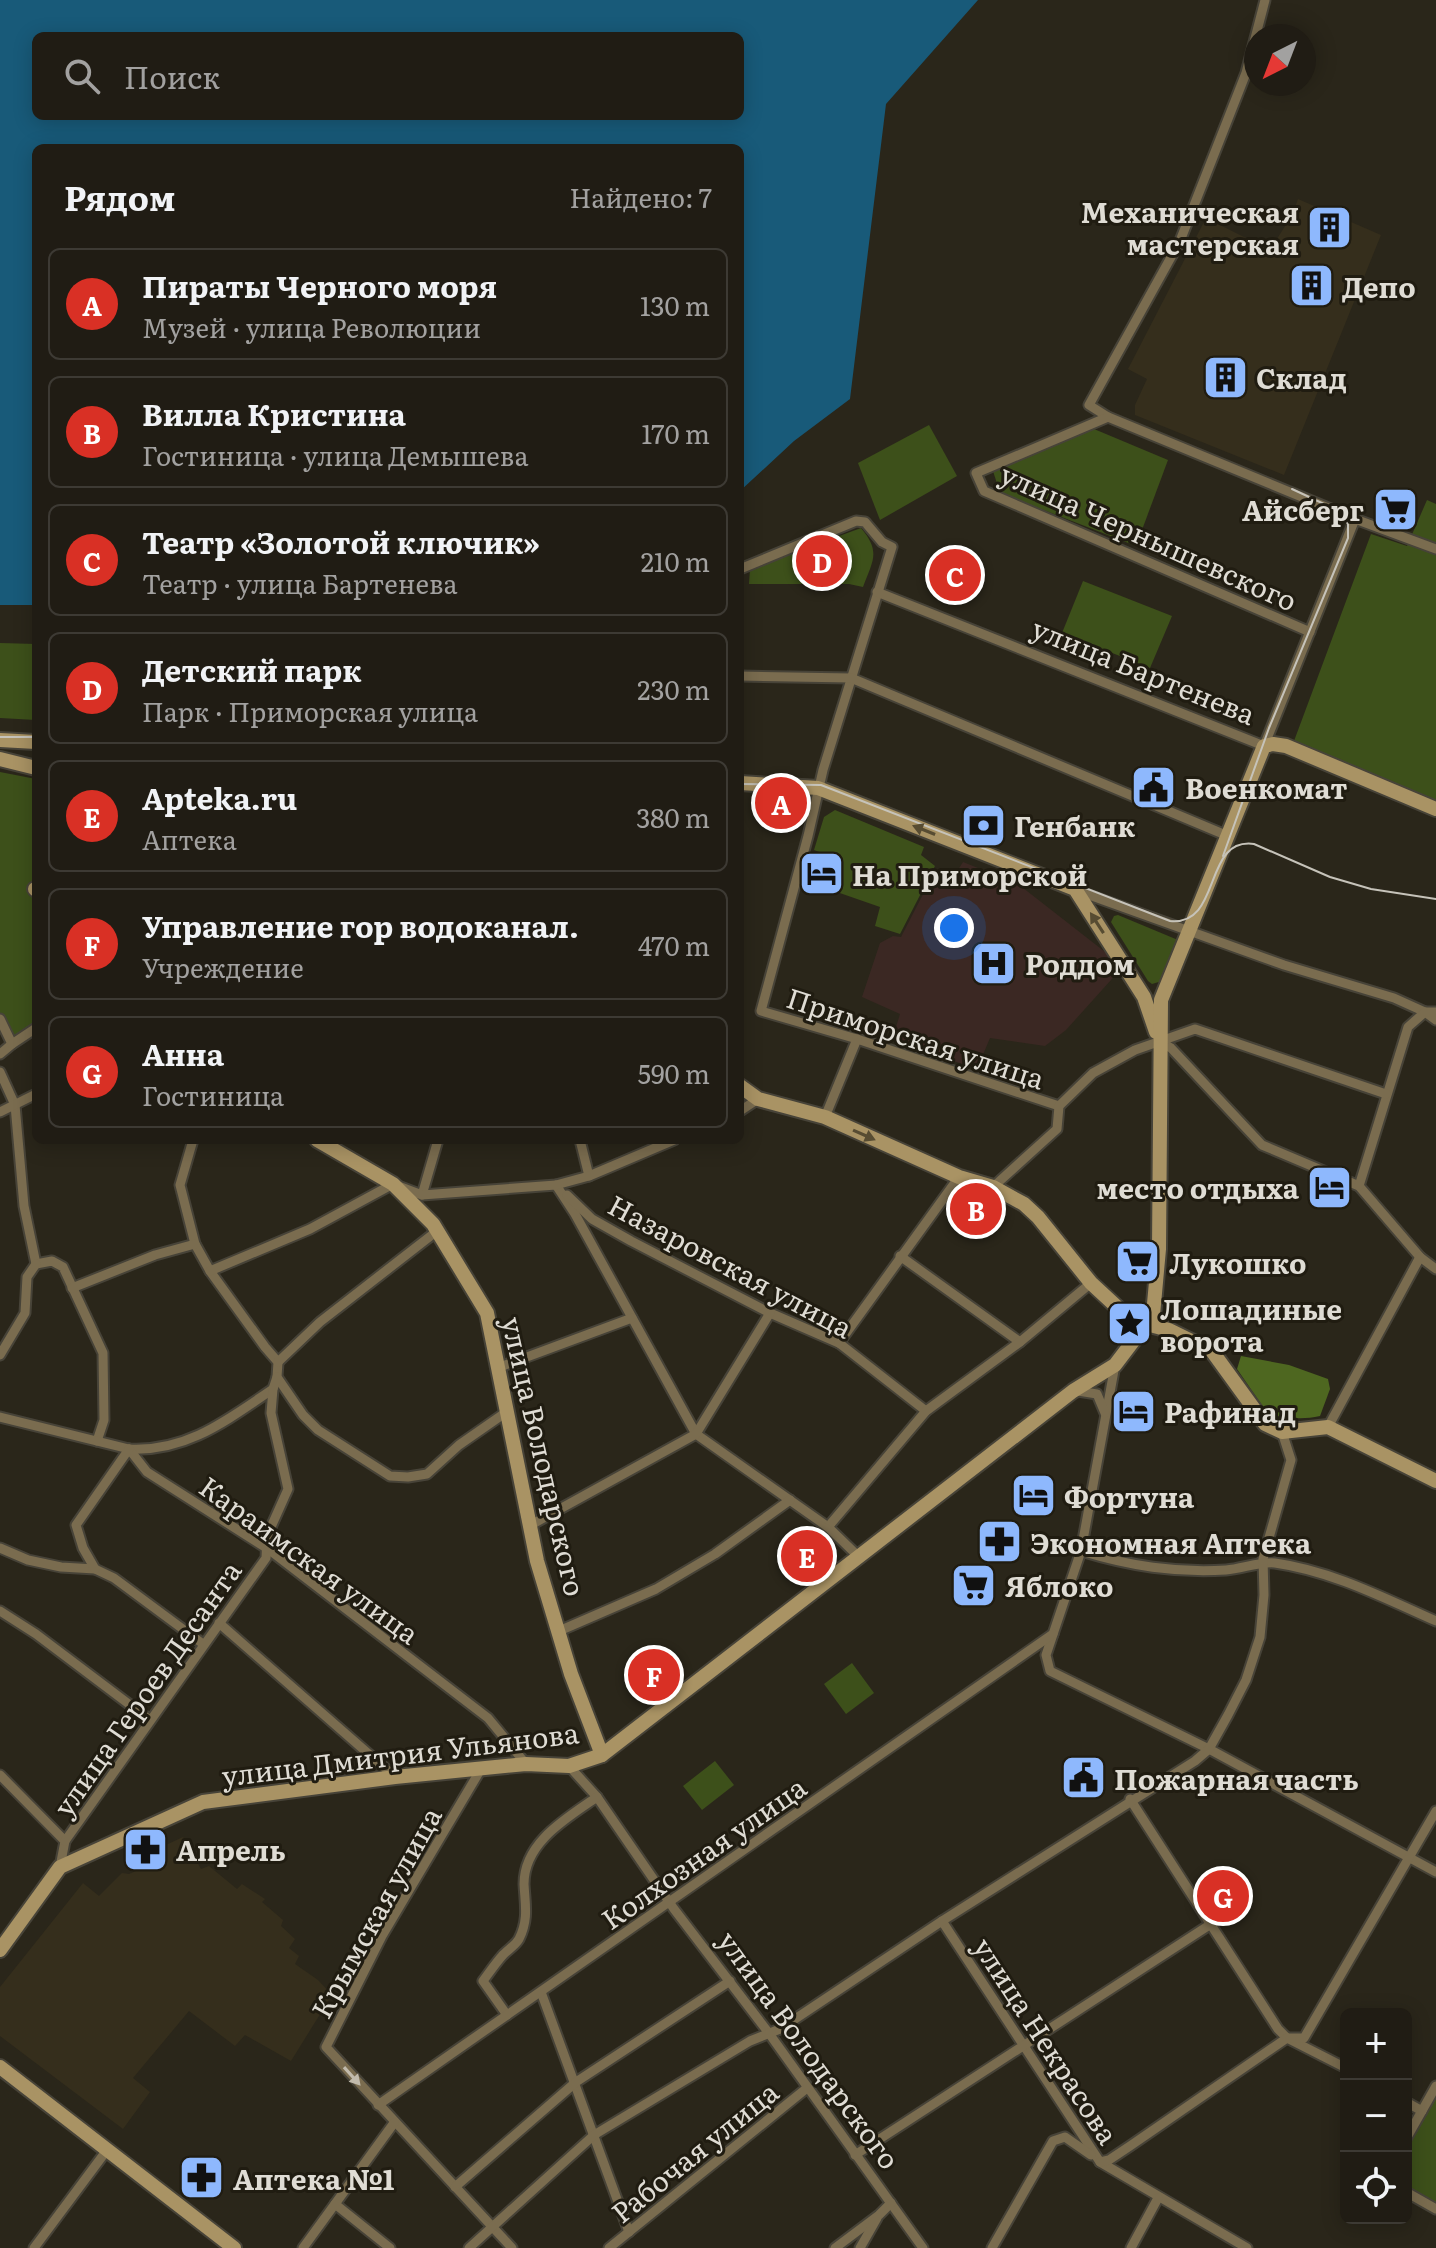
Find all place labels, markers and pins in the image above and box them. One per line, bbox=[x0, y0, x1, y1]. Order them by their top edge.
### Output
place label: Механическая мастерская bbox=[1081, 190, 1299, 264]
building icon: Механическая мастерская bbox=[1306, 203, 1354, 251]
building icon: Депо bbox=[1287, 262, 1335, 310]
place label: Депо bbox=[1342, 265, 1416, 307]
building icon: Склад bbox=[1201, 353, 1249, 401]
place label: Склад bbox=[1256, 356, 1347, 398]
supermarket icon: Айсберг bbox=[1371, 485, 1419, 533]
place label: Айсберг bbox=[1242, 488, 1364, 530]
pin: D bbox=[796, 531, 848, 591]
pin: C bbox=[929, 545, 981, 605]
public building icon: Военкомат bbox=[1130, 763, 1178, 811]
place label: Военкомат bbox=[1185, 766, 1347, 808]
pin: A bbox=[755, 773, 807, 833]
bank icon: Генбанк bbox=[959, 801, 1007, 849]
place label: Генбанк bbox=[1014, 804, 1135, 846]
hotel icon: На Приморской bbox=[797, 850, 845, 898]
place label: На Приморской bbox=[852, 853, 1087, 895]
hospital icon: Роддом bbox=[970, 939, 1018, 987]
place label: Роддом bbox=[1025, 942, 1135, 984]
hotel icon: место отдыха bbox=[1306, 1163, 1354, 1211]
place label: место отдыха bbox=[1096, 1166, 1300, 1208]
pin: B bbox=[950, 1179, 1002, 1239]
supermarket icon: Лукошко bbox=[1114, 1238, 1162, 1286]
place label: Лукошко bbox=[1169, 1241, 1307, 1283]
place label: Лошадиные ворота bbox=[1160, 1287, 1342, 1361]
place icon: Лошадиные ворота bbox=[1105, 1300, 1153, 1348]
hotel icon: Рафинад bbox=[1109, 1387, 1157, 1435]
place label: Рафинад bbox=[1164, 1390, 1296, 1432]
hotel icon: Фортуна bbox=[1009, 1472, 1057, 1520]
place label: Фортуна bbox=[1064, 1475, 1195, 1517]
pharmacy icon: Экономная Аптека bbox=[975, 1518, 1023, 1566]
place label: Экономная Аптека bbox=[1030, 1521, 1312, 1563]
pin: E bbox=[781, 1526, 833, 1586]
supermarket icon: Яблоко bbox=[950, 1561, 998, 1609]
place label: Яблоко bbox=[1005, 1564, 1113, 1606]
pin: F bbox=[628, 1645, 680, 1705]
public building icon: Пожарная часть bbox=[1059, 1754, 1107, 1802]
place label: Пожарная часть bbox=[1114, 1757, 1359, 1799]
pharmacy icon: Апрель bbox=[121, 1825, 169, 1873]
place label: Апрель bbox=[176, 1828, 286, 1870]
pin: G bbox=[1197, 1866, 1249, 1926]
pharmacy icon: Аптека №1 bbox=[178, 2154, 226, 2202]
place label: Аптека №1 bbox=[233, 2157, 395, 2199]

